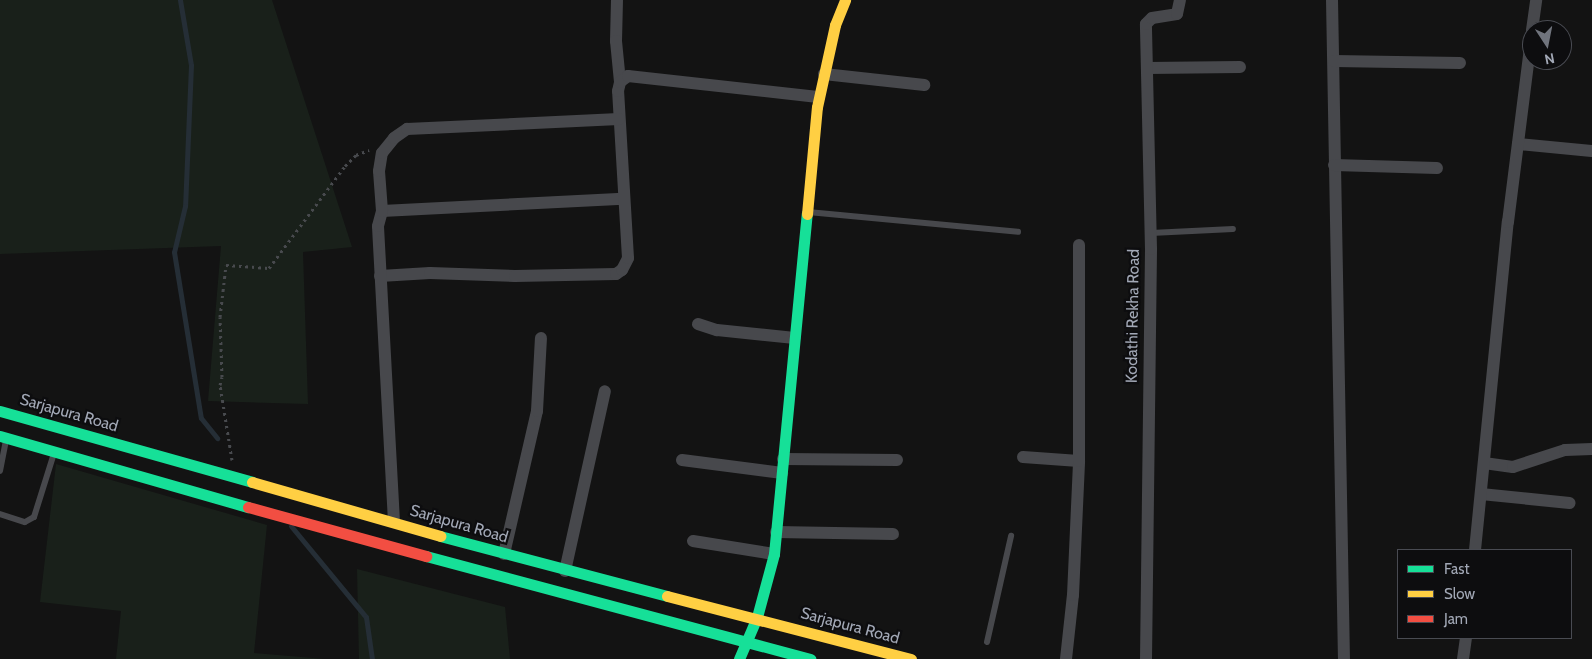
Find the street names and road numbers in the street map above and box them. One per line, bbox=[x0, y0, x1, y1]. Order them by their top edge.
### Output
street label: Kodathi Rekha Road bbox=[1122, 249, 1144, 383]
street label: Sarjapura Road bbox=[18, 390, 120, 436]
street label: Sarjapura Road bbox=[408, 501, 510, 547]
street label: Sarjapura Road bbox=[799, 604, 901, 648]

